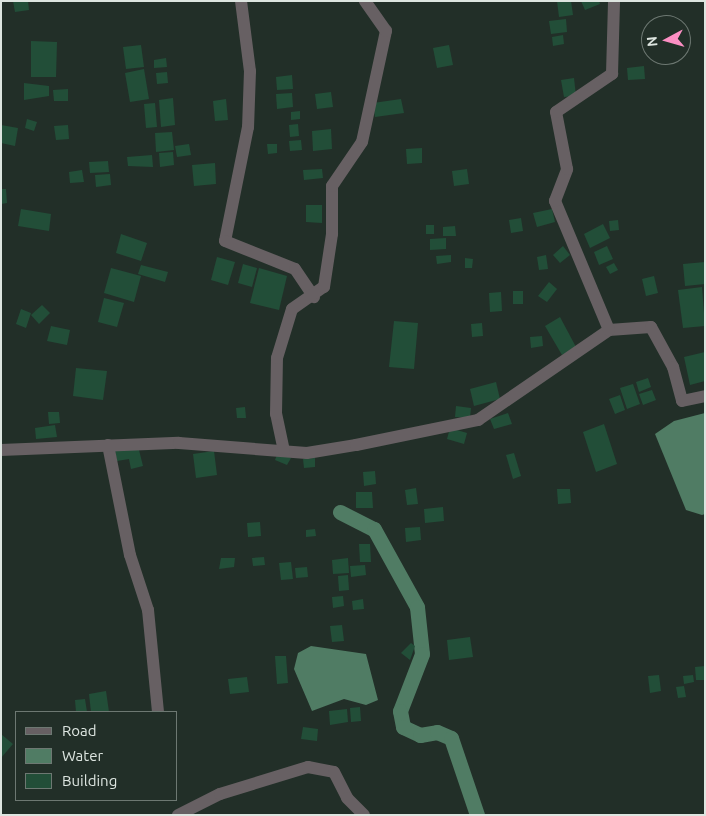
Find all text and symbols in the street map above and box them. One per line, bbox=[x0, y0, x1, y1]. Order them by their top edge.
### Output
north arrow bbox=[641, 15, 691, 65]
text: N bbox=[644, 35, 661, 48]
legend bbox=[15, 711, 178, 801]
text: Road bbox=[62, 722, 97, 739]
text: Water bbox=[62, 747, 103, 764]
text: Building bbox=[62, 772, 117, 789]

